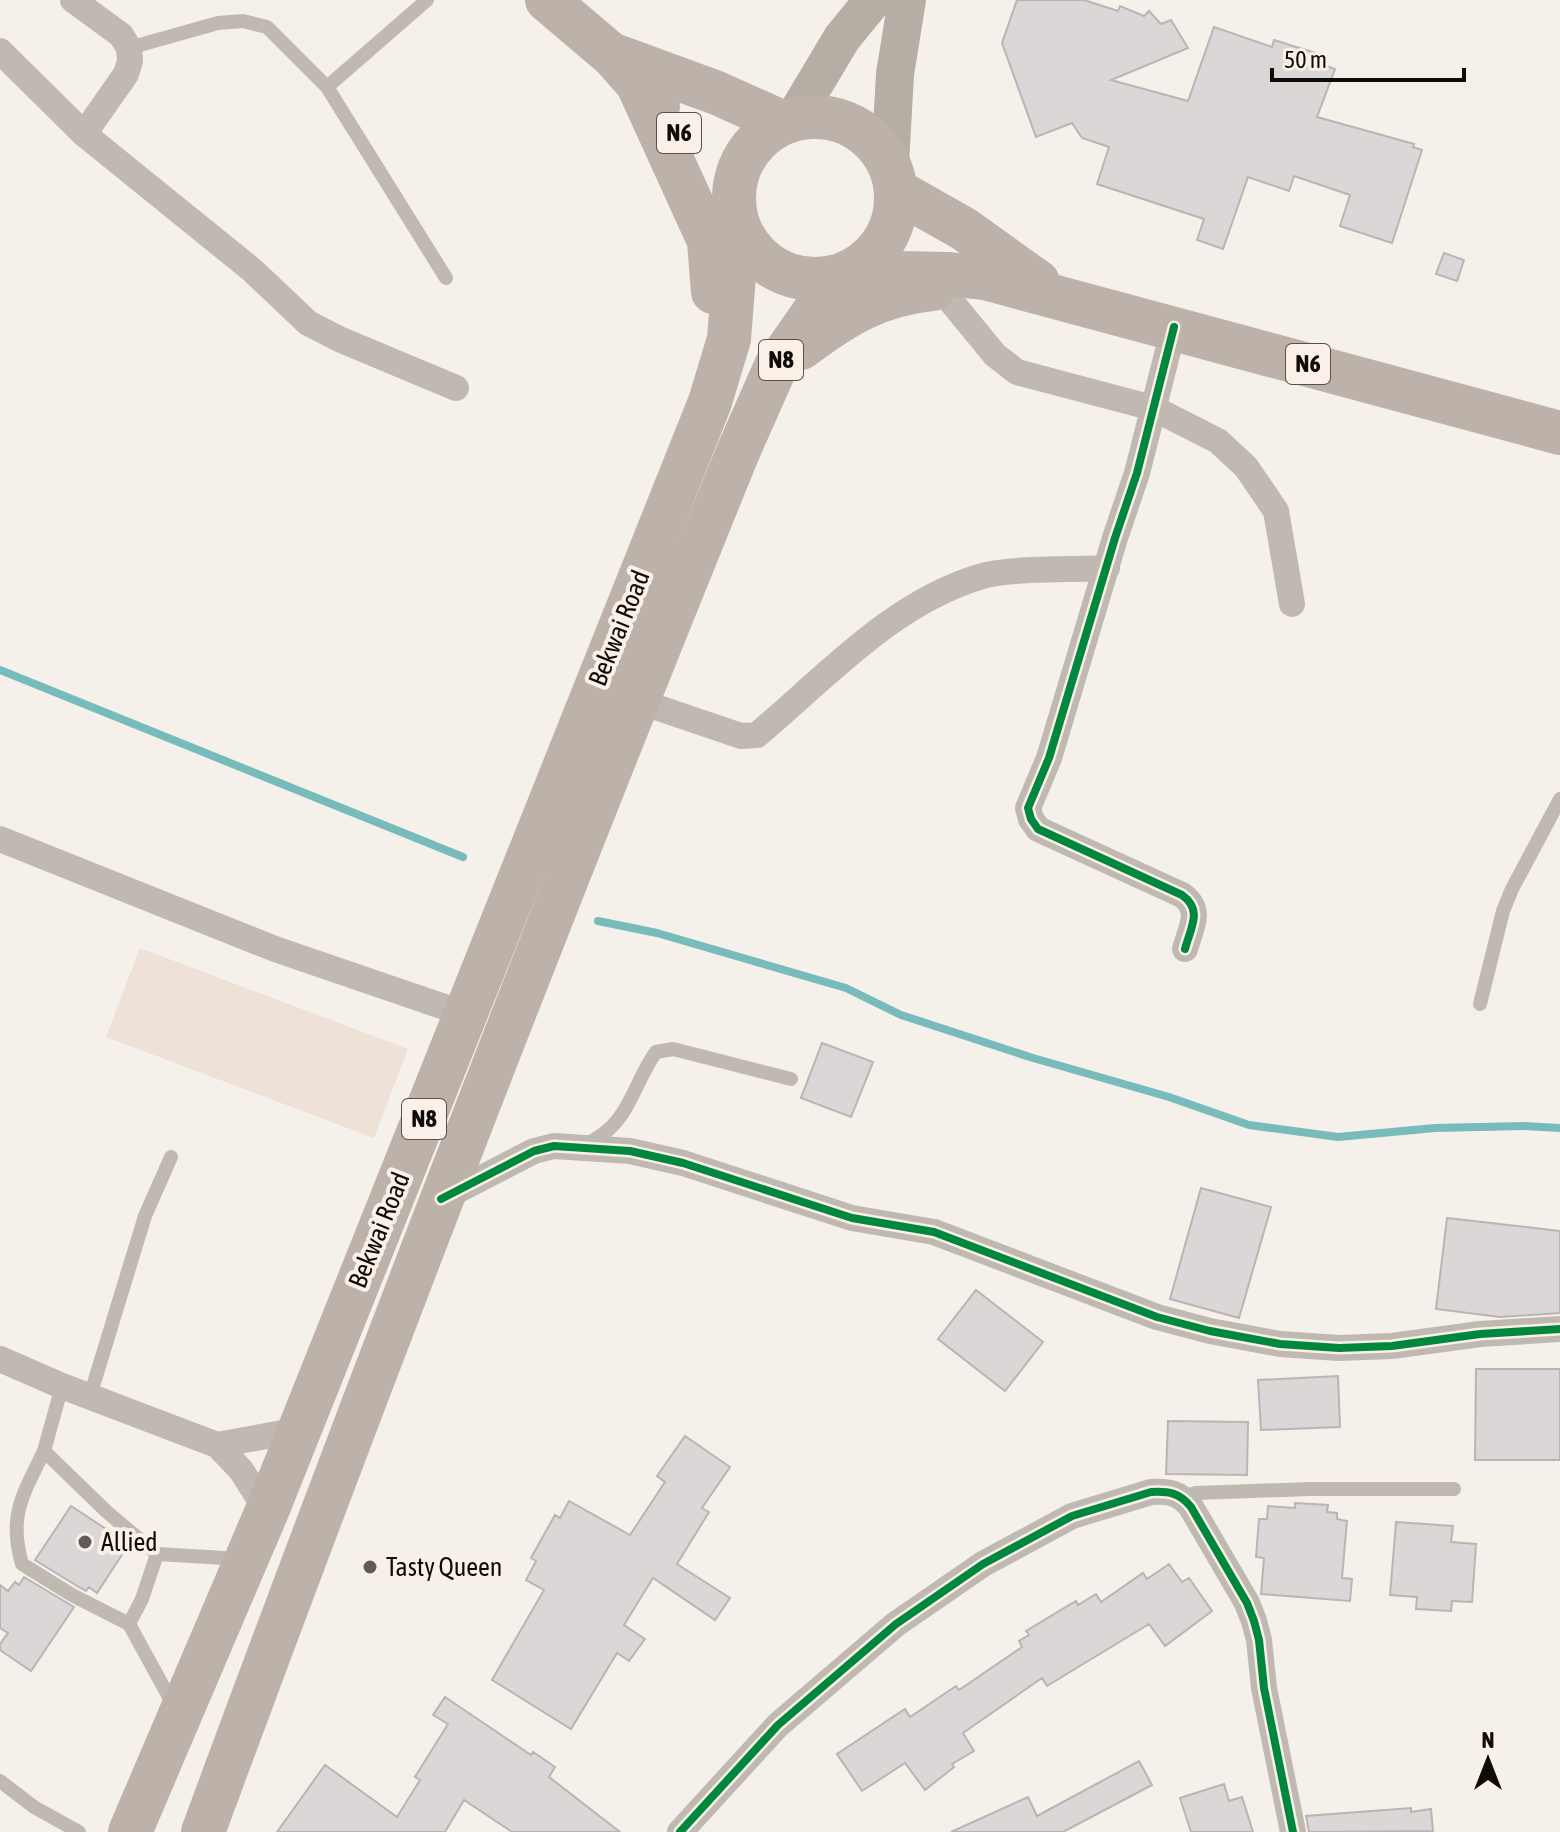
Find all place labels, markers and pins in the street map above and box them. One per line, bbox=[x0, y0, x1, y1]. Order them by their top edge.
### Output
place label: Allied bbox=[101, 1527, 158, 1557]
marker: Allied bbox=[76, 1533, 94, 1551]
place label: Tasty Queen bbox=[386, 1552, 502, 1582]
marker: Tasty Queen bbox=[361, 1558, 379, 1576]

